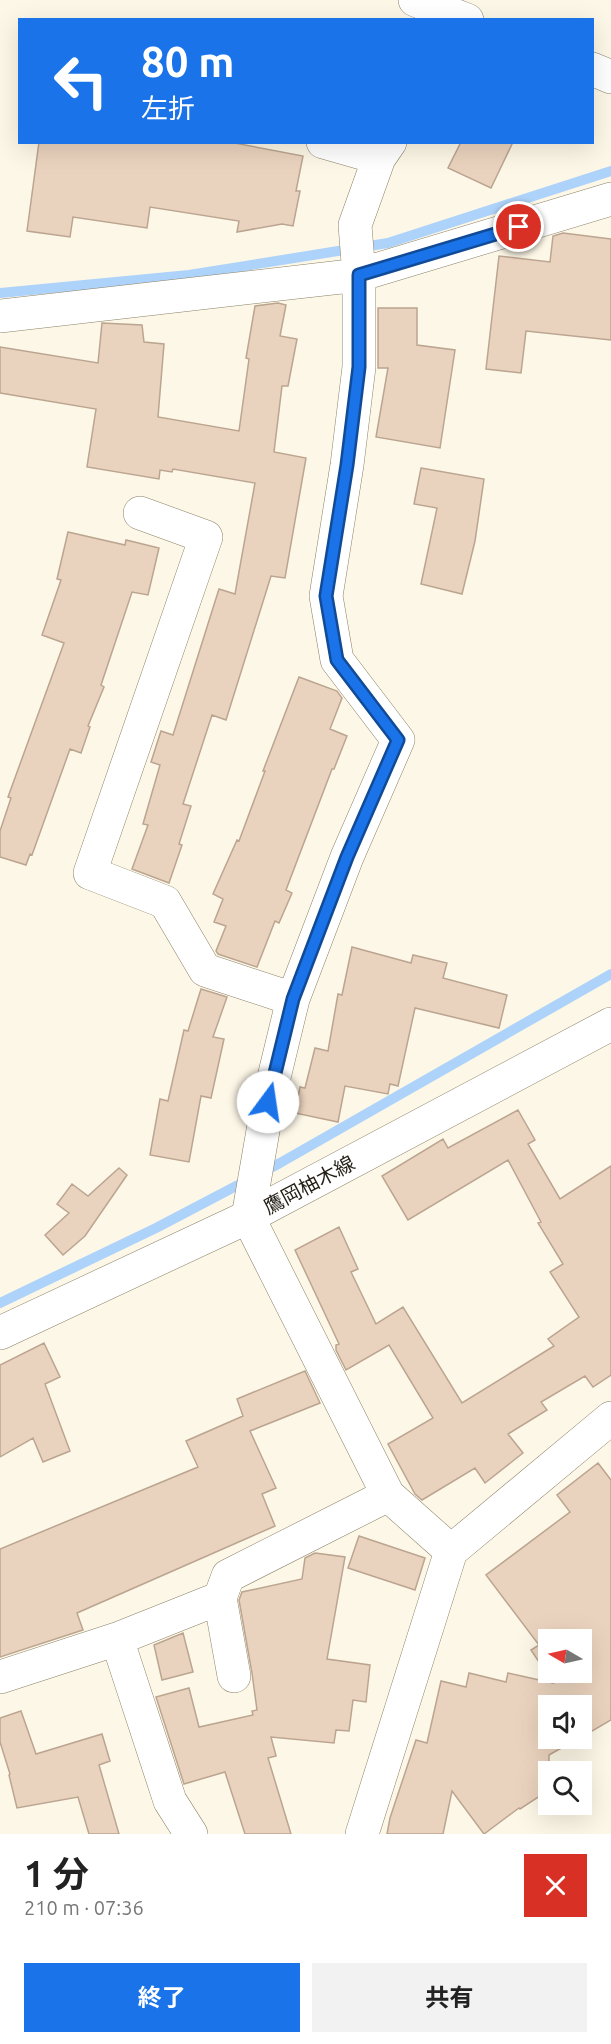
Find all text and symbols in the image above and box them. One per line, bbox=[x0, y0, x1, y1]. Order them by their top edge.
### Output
text: 80 m bbox=[141, 38, 235, 85]
icon: left bbox=[42, 42, 120, 120]
text: 左折 bbox=[141, 93, 195, 123]
pin bbox=[493, 201, 544, 252]
icon: arrive bbox=[502, 210, 535, 243]
position arrow bbox=[236, 1070, 300, 1134]
street label: 鷹岡柚木線 bbox=[259, 1151, 358, 1218]
north arrow bbox=[538, 1629, 592, 1683]
map controls bbox=[538, 1629, 592, 1815]
button: sound bbox=[538, 1695, 592, 1749]
button: search bbox=[538, 1761, 592, 1815]
text: 1 分 bbox=[24, 1853, 89, 1894]
button: close bbox=[524, 1854, 587, 1917]
text: 210 m · 07:36 bbox=[24, 1896, 144, 1919]
button: 終了 bbox=[24, 1963, 300, 2032]
button: 共有 bbox=[312, 1963, 587, 2032]

